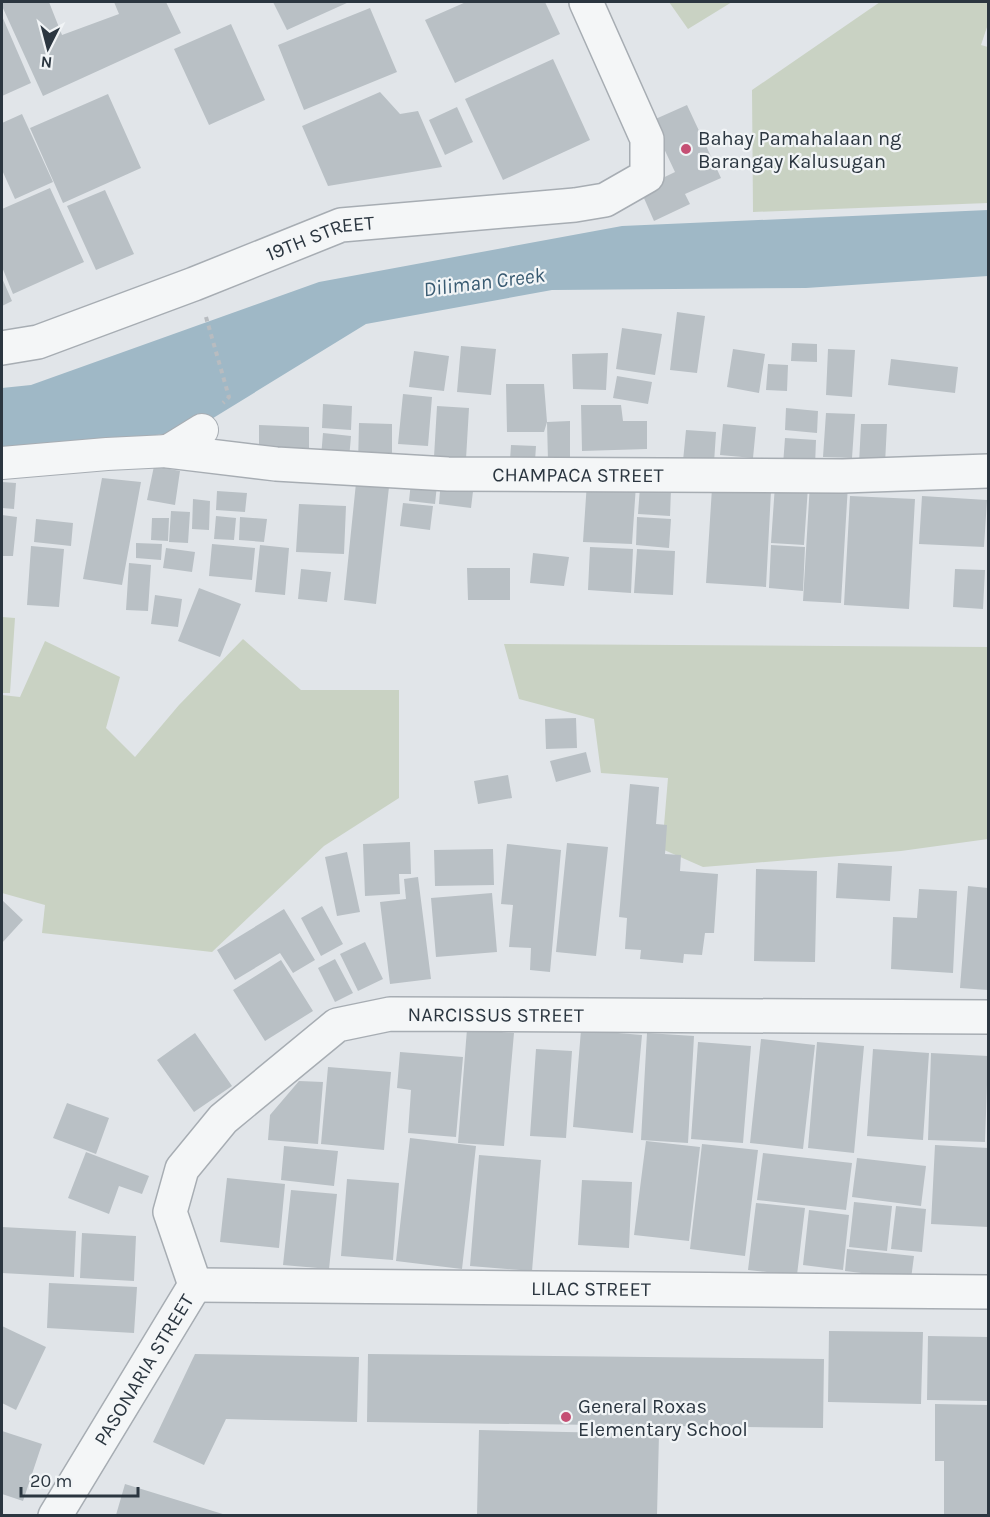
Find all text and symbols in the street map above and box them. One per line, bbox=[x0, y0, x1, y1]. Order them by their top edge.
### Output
north arrow bbox=[18, 18, 78, 78]
text: N bbox=[40, 52, 53, 72]
place label: Bahay Pamahalaan ng Barangay Kalusugan bbox=[698, 127, 901, 173]
marker: Bahay Pamahalaan ng Barangay Kalusugan bbox=[679, 142, 693, 156]
street label: 19TH STREET bbox=[263, 211, 375, 265]
water label: Diliman Creek bbox=[422, 263, 546, 301]
street label: CHAMPACA STREET bbox=[492, 463, 664, 487]
street label: NARCISSUS STREET bbox=[407, 1003, 584, 1026]
street label: LILAC STREET bbox=[531, 1276, 651, 1301]
street label: PASONARIA STREET bbox=[89, 1290, 198, 1450]
place label: General Roxas Elementary School bbox=[578, 1395, 748, 1441]
marker: General Roxas Elementary School bbox=[559, 1410, 573, 1424]
scale bar bbox=[21, 1460, 138, 1498]
text: 20 m bbox=[30, 1470, 72, 1492]

